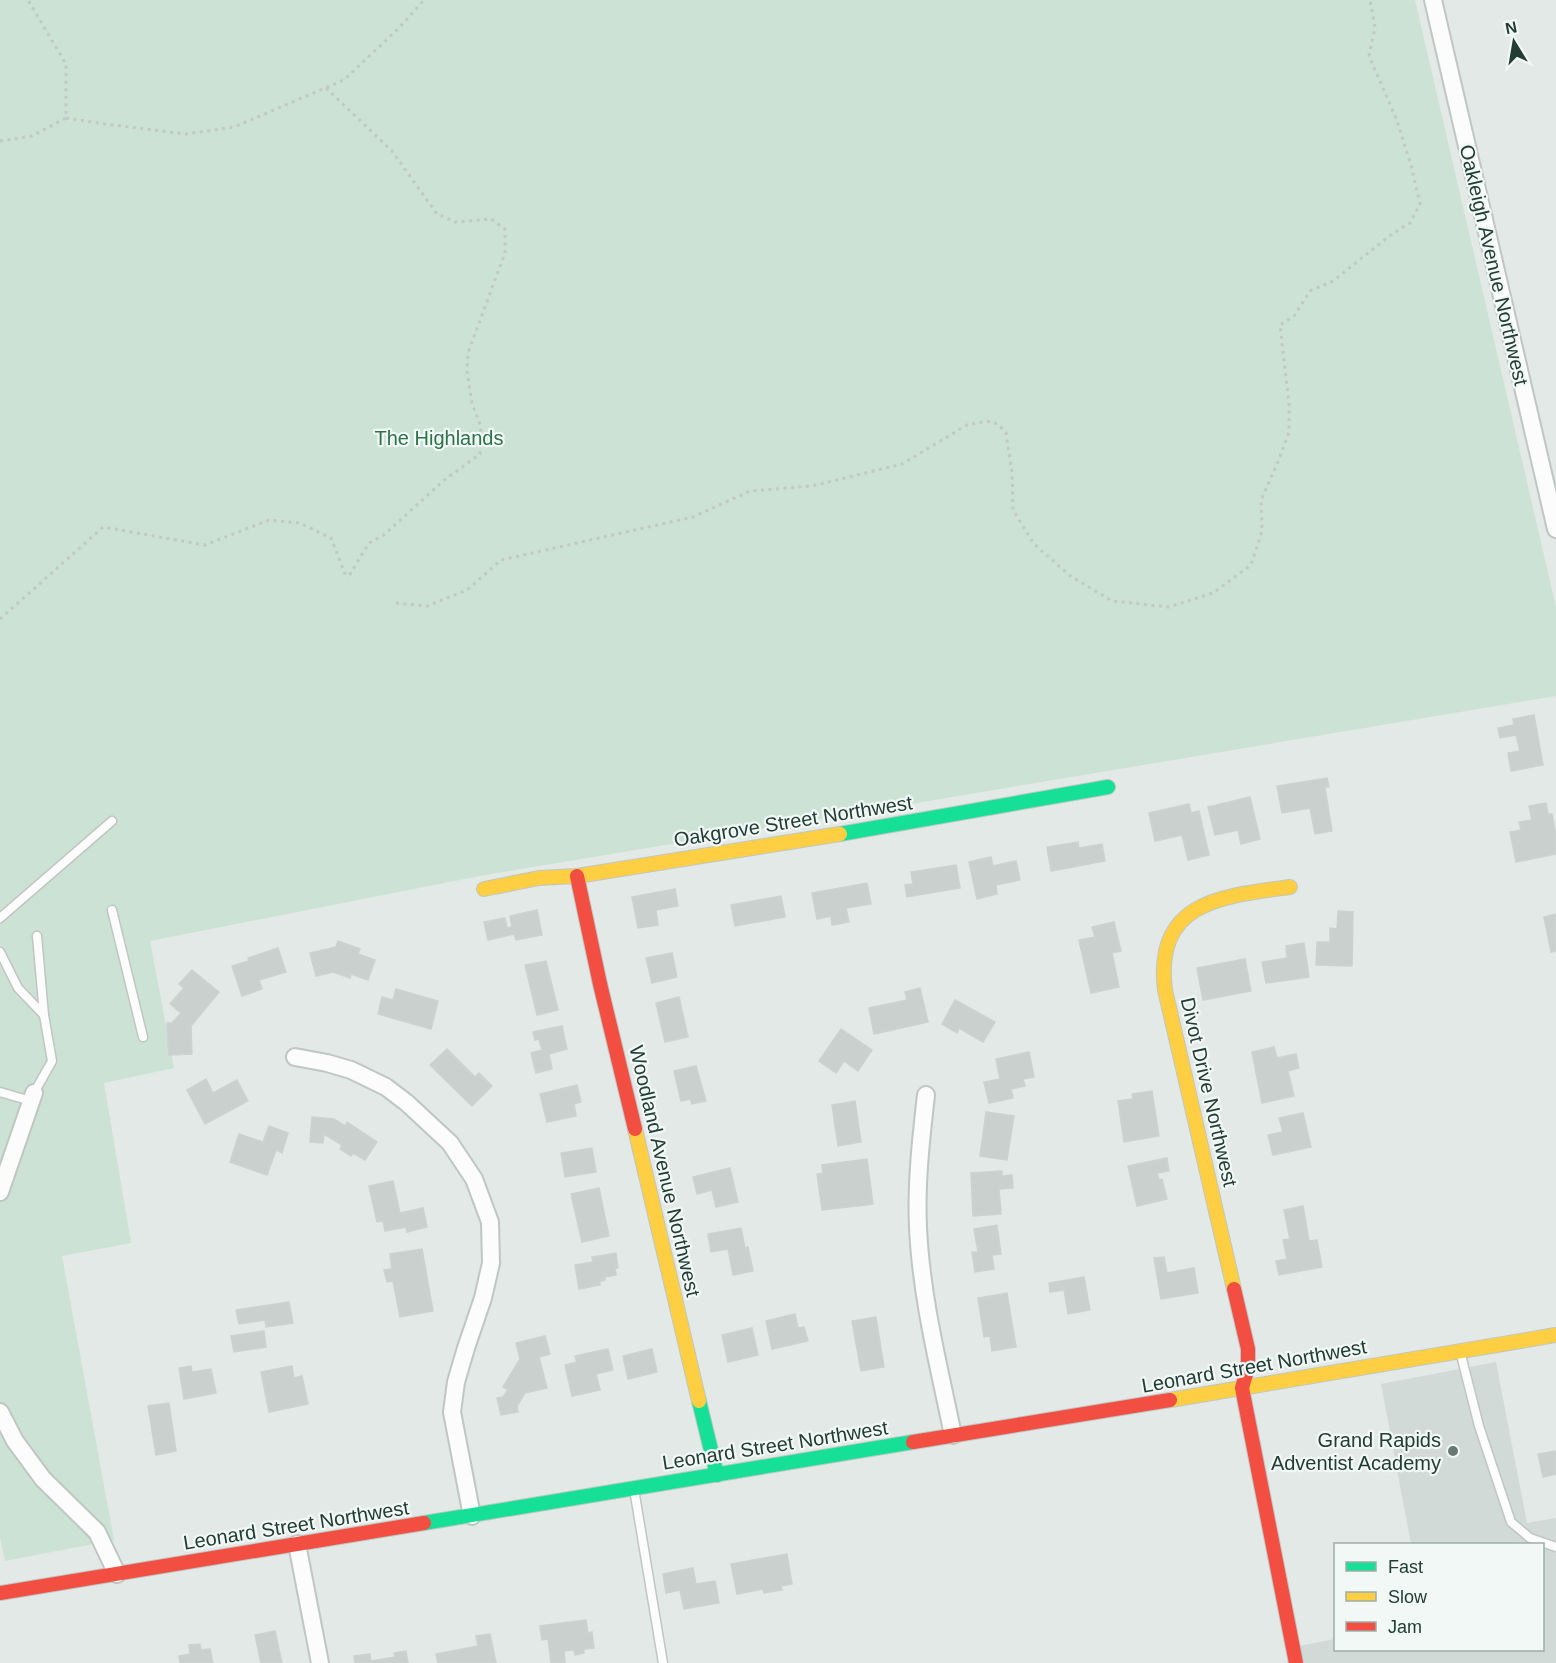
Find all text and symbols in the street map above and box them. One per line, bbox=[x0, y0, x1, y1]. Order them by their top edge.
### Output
north arrow bbox=[1484, 12, 1544, 72]
text: N bbox=[1504, 18, 1519, 37]
street label: Oakleigh Avenue Northwest bbox=[1456, 142, 1533, 388]
park label: The Highlands bbox=[375, 427, 503, 449]
street label: Oakgrove Street Northwest bbox=[672, 791, 914, 851]
street label: Divot Drive Northwest bbox=[1177, 995, 1242, 1189]
street label: Woodland Avenue Northwest bbox=[625, 1043, 705, 1299]
street label: Leonard Street Northwest bbox=[1140, 1335, 1369, 1397]
street label: Leonard Street Northwest bbox=[661, 1416, 890, 1474]
place label: Grand Rapids Adventist Academy bbox=[1271, 1429, 1441, 1474]
marker: Grand Rapids Adventist Academy bbox=[1446, 1444, 1460, 1458]
street label: Leonard Street Northwest bbox=[182, 1496, 411, 1554]
legend bbox=[1334, 1543, 1544, 1651]
text: Fast bbox=[1388, 1557, 1423, 1577]
text: Slow bbox=[1388, 1587, 1428, 1607]
text: Jam bbox=[1388, 1617, 1422, 1637]

